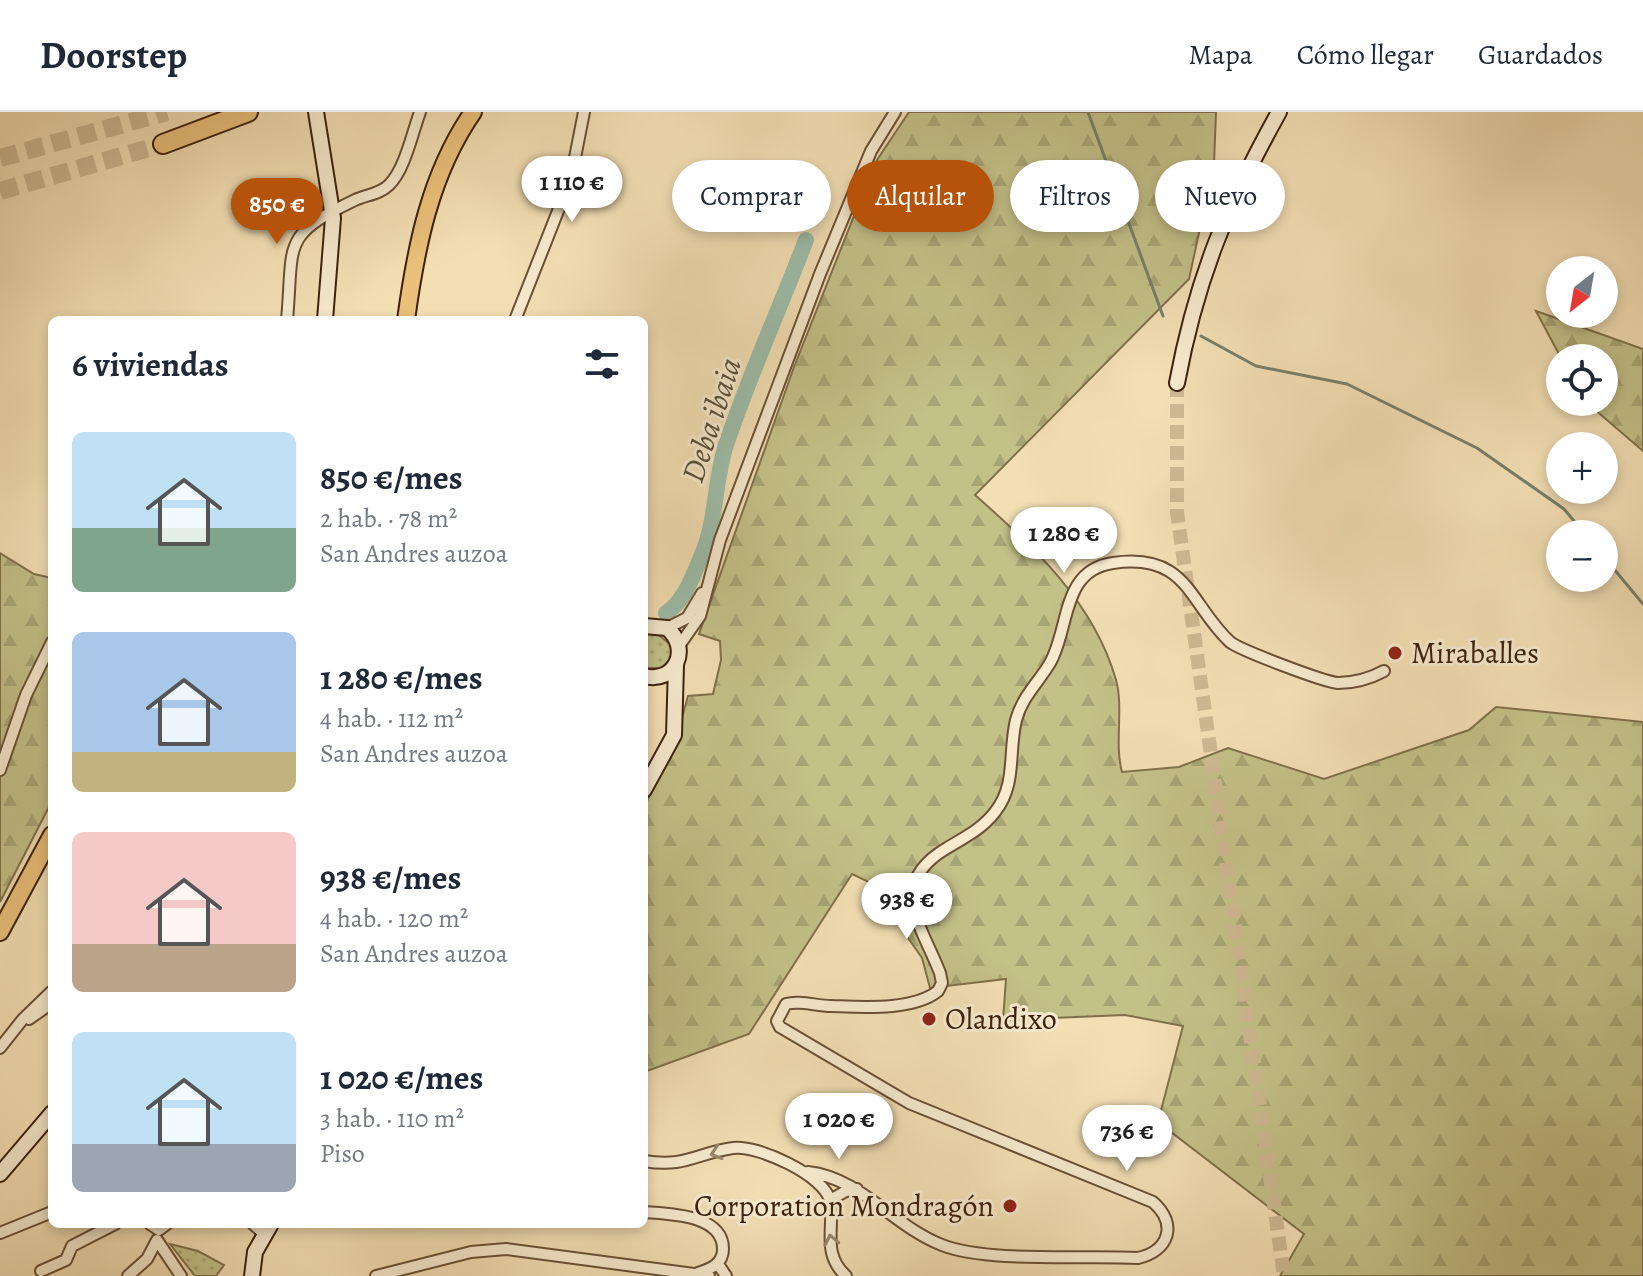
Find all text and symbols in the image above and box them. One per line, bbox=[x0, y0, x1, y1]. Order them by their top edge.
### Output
text: Doorstep bbox=[40, 29, 187, 81]
text: Mapa bbox=[1189, 36, 1253, 74]
text: Cómo llegar bbox=[1297, 36, 1434, 74]
text: Guardados bbox=[1478, 36, 1603, 74]
pin: 1 110 € bbox=[498, 156, 646, 224]
chip: Comprar bbox=[672, 160, 831, 232]
chip: Alquilar bbox=[847, 160, 994, 232]
chip: Filtros bbox=[1010, 160, 1139, 232]
chip: Nuevo bbox=[1155, 160, 1285, 232]
text: 1 110 € bbox=[540, 164, 604, 199]
pin: 850 € bbox=[221, 178, 333, 246]
text: 850 € bbox=[249, 186, 305, 221]
north arrow bbox=[1546, 256, 1618, 328]
map controls bbox=[1546, 256, 1618, 592]
text: 6 viviendas bbox=[72, 341, 229, 388]
icon: filters bbox=[580, 342, 624, 386]
button: locate bbox=[1546, 344, 1618, 416]
water label: Deba ibaia bbox=[670, 352, 752, 488]
button: + bbox=[1546, 432, 1618, 504]
text: 850 €/mes bbox=[320, 454, 463, 501]
icon: home bbox=[136, 464, 232, 560]
text: 2 hab. · 78 m² bbox=[320, 501, 457, 536]
pin: 1 280 € bbox=[990, 507, 1138, 575]
text: 1 280 € bbox=[1028, 515, 1100, 550]
button: − bbox=[1546, 520, 1618, 592]
text: San Andres auzoa bbox=[320, 536, 508, 571]
place label: Miraballes bbox=[1411, 633, 1539, 673]
marker: Miraballes bbox=[1386, 644, 1404, 662]
text: 1 280 €/mes bbox=[320, 654, 483, 701]
icon: home bbox=[136, 664, 232, 760]
text: 4 hab. · 112 m² bbox=[320, 701, 463, 736]
text: San Andres auzoa bbox=[320, 736, 508, 771]
text: 938 €/mes bbox=[320, 854, 461, 901]
icon: home bbox=[136, 864, 232, 960]
pin: 938 € bbox=[851, 873, 963, 941]
text: 938 € bbox=[879, 881, 935, 916]
text: 4 hab. · 120 m² bbox=[320, 901, 468, 936]
text: San Andres auzoa bbox=[320, 936, 508, 971]
place label: Olandixo bbox=[945, 999, 1057, 1039]
marker: Olandixo bbox=[920, 1010, 938, 1028]
text: 1 020 €/mes bbox=[320, 1054, 483, 1101]
icon: home bbox=[136, 1064, 232, 1160]
pin: 1 020 € bbox=[765, 1093, 913, 1161]
text: 3 hab. · 110 m² bbox=[320, 1101, 464, 1136]
text: 1 020 € bbox=[803, 1101, 875, 1136]
pin: 736 € bbox=[1071, 1105, 1183, 1173]
text: 736 € bbox=[1100, 1113, 1154, 1148]
text: Piso bbox=[320, 1136, 365, 1171]
one-way arrow bbox=[710, 1144, 724, 1160]
place label: Corporation Mondragón bbox=[694, 1186, 994, 1226]
marker: Corporation Mondragón bbox=[1001, 1197, 1019, 1215]
one-way arrow bbox=[823, 1234, 840, 1247]

